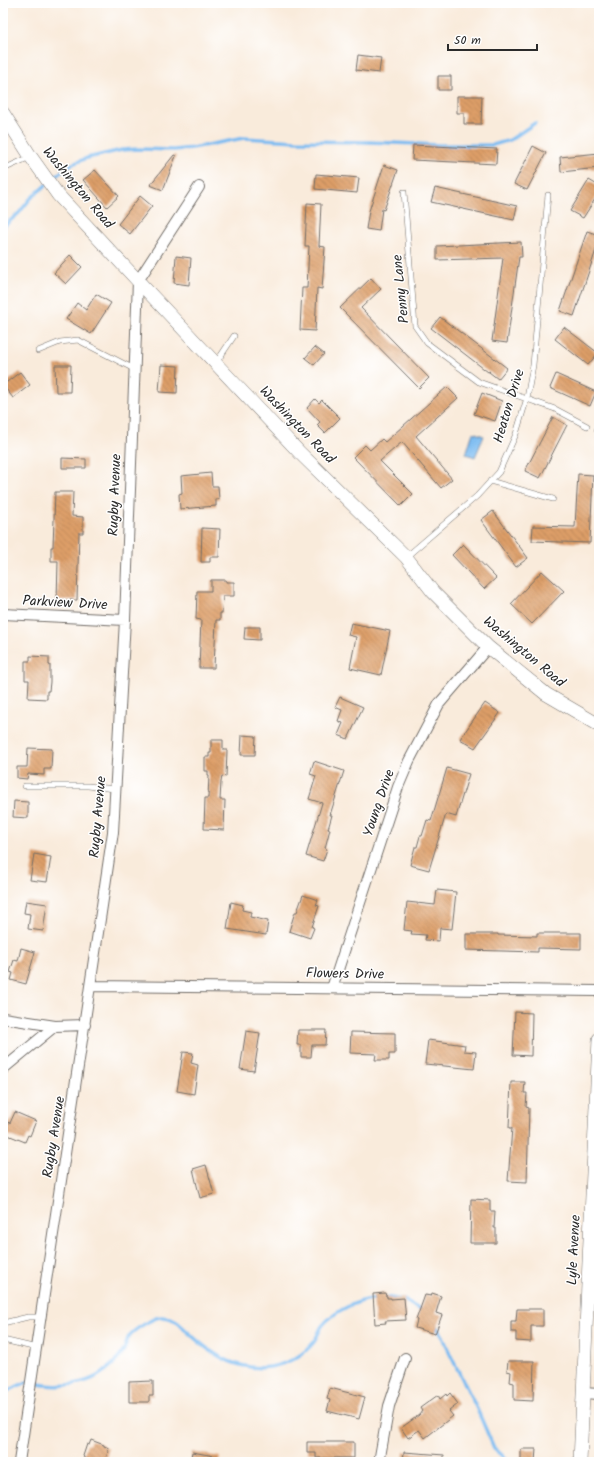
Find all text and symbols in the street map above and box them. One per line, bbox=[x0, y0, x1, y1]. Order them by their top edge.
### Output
scale bar bbox=[448, 26, 537, 52]
text: 50 m bbox=[454, 31, 481, 50]
street label: Washington Road bbox=[37, 142, 120, 235]
street label: Penny Lane bbox=[386, 253, 416, 324]
street label: Heaton Drive bbox=[487, 366, 531, 446]
street label: Washington Road bbox=[254, 381, 341, 470]
street label: Rugby Avenue bbox=[103, 453, 127, 537]
street label: Parkview Drive bbox=[22, 590, 109, 616]
street label: Washington Road bbox=[478, 611, 571, 694]
street label: Young Drive bbox=[357, 766, 401, 840]
street label: Rugby Avenue bbox=[83, 774, 113, 859]
street label: Flowers Drive bbox=[306, 962, 385, 986]
street label: Rugby Avenue bbox=[37, 1094, 71, 1179]
street label: Lyle Avenue bbox=[561, 1213, 587, 1286]

